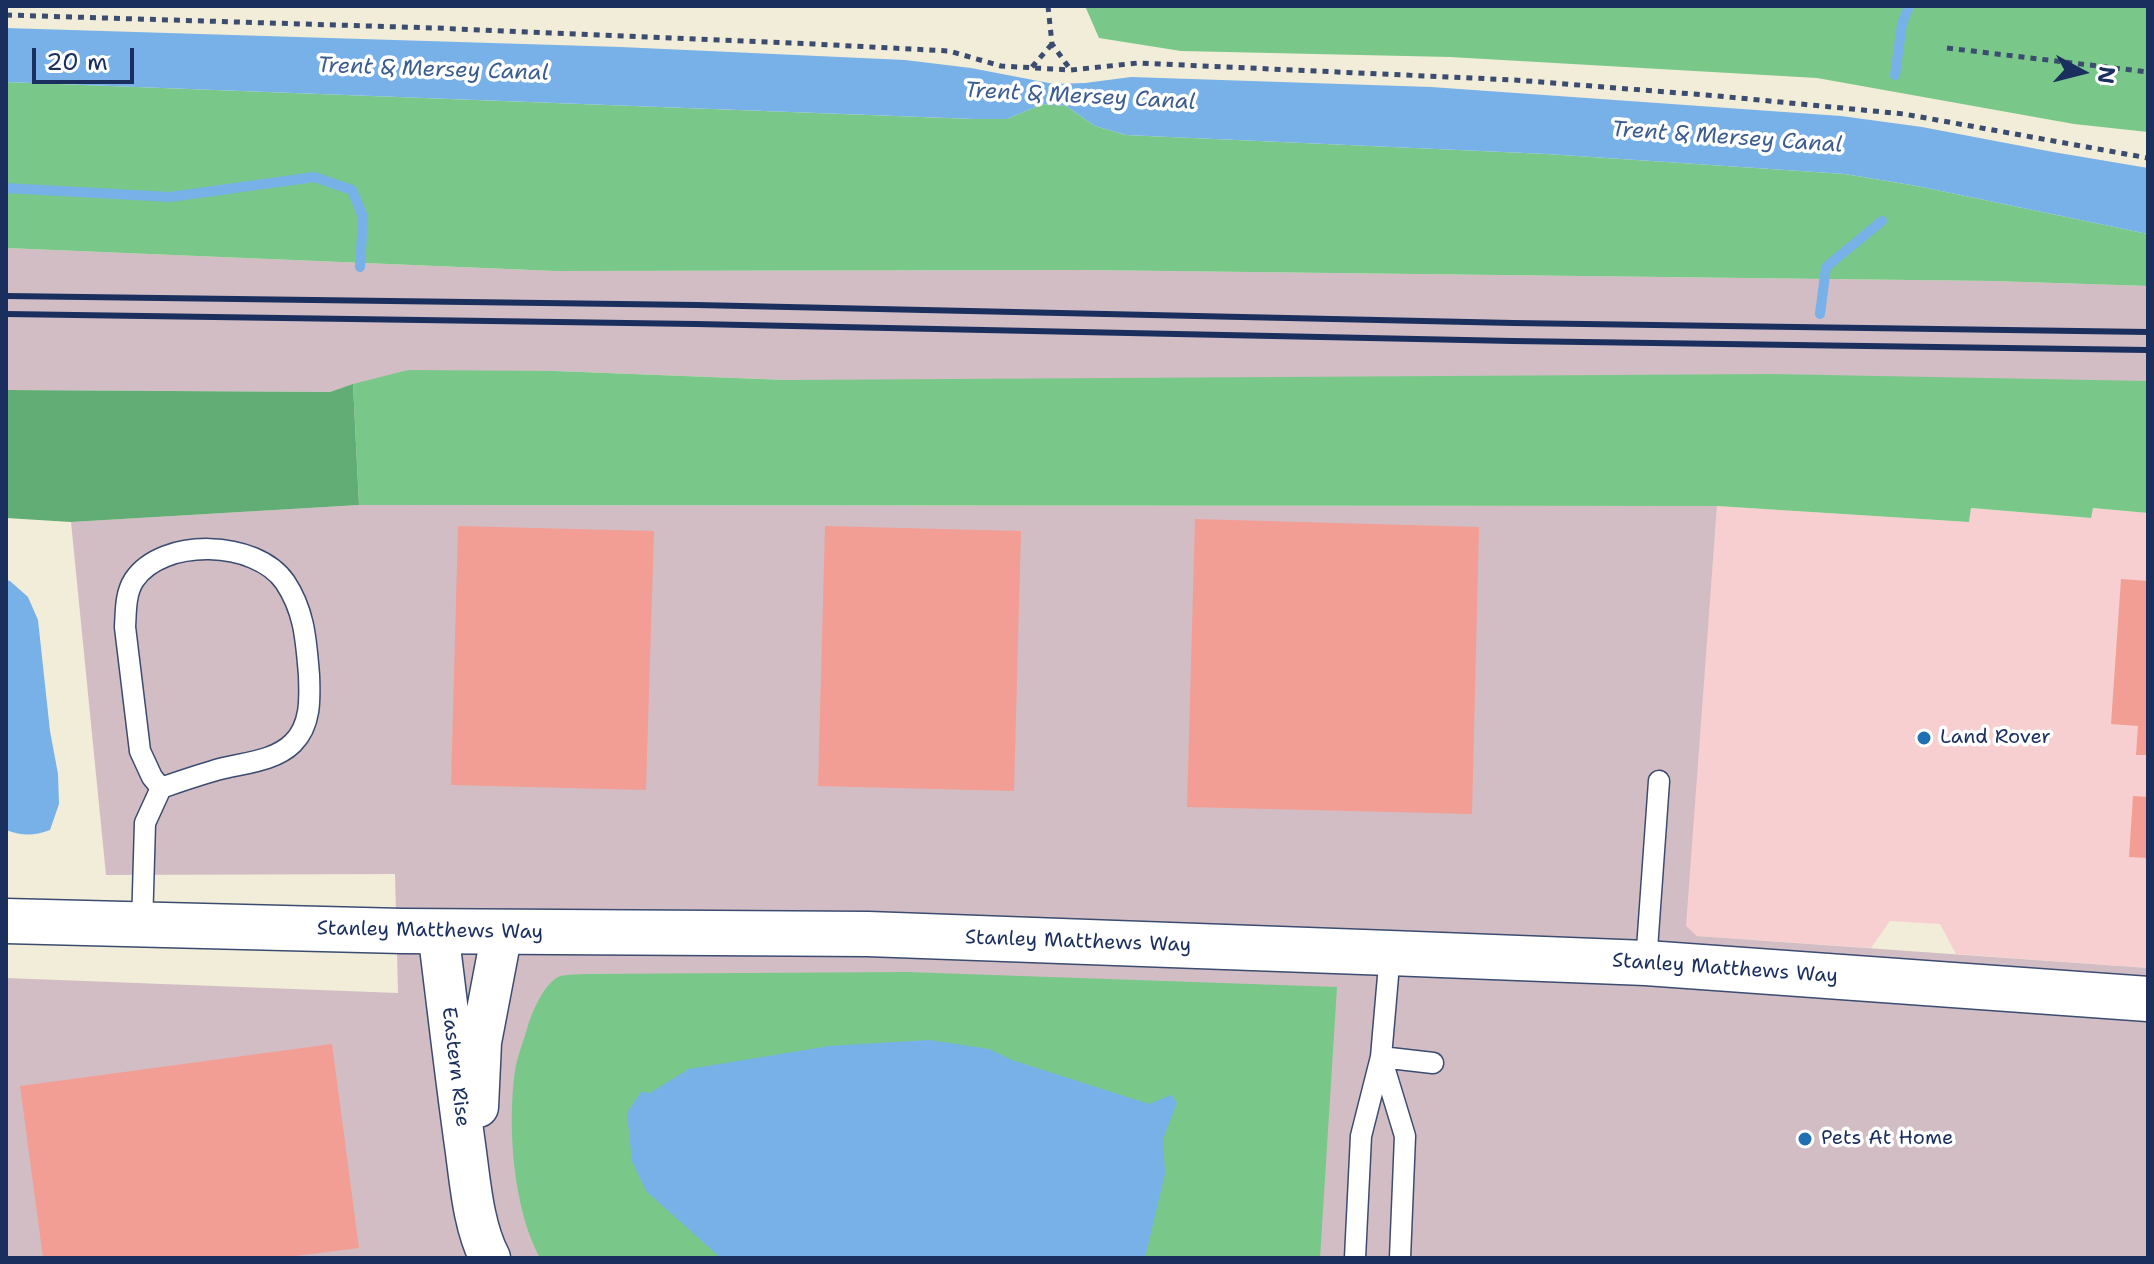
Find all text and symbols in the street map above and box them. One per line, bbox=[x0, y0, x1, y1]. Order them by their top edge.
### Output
scale bar bbox=[36, 32, 138, 82]
north arrow bbox=[2042, 32, 2122, 112]
text: 20 m bbox=[46, 46, 108, 78]
water label: Trent & Mersey Canal bbox=[317, 53, 549, 87]
text: N bbox=[2091, 65, 2122, 85]
water label: Trent & Mersey Canal bbox=[964, 78, 1196, 116]
water label: Trent & Mersey Canal bbox=[1611, 117, 1843, 159]
place label: Land Rover bbox=[1940, 726, 2051, 750]
marker: Land Rover bbox=[1915, 729, 1933, 747]
street label: Stanley Matthews Way bbox=[317, 917, 543, 945]
street label: Stanley Matthews Way bbox=[964, 926, 1192, 958]
street label: Stanley Matthews Way bbox=[1611, 949, 1839, 989]
street label: Eastern Rise bbox=[436, 1006, 474, 1128]
place label: Pets At Home bbox=[1821, 1127, 1953, 1151]
marker: Pets At Home bbox=[1796, 1130, 1814, 1148]

